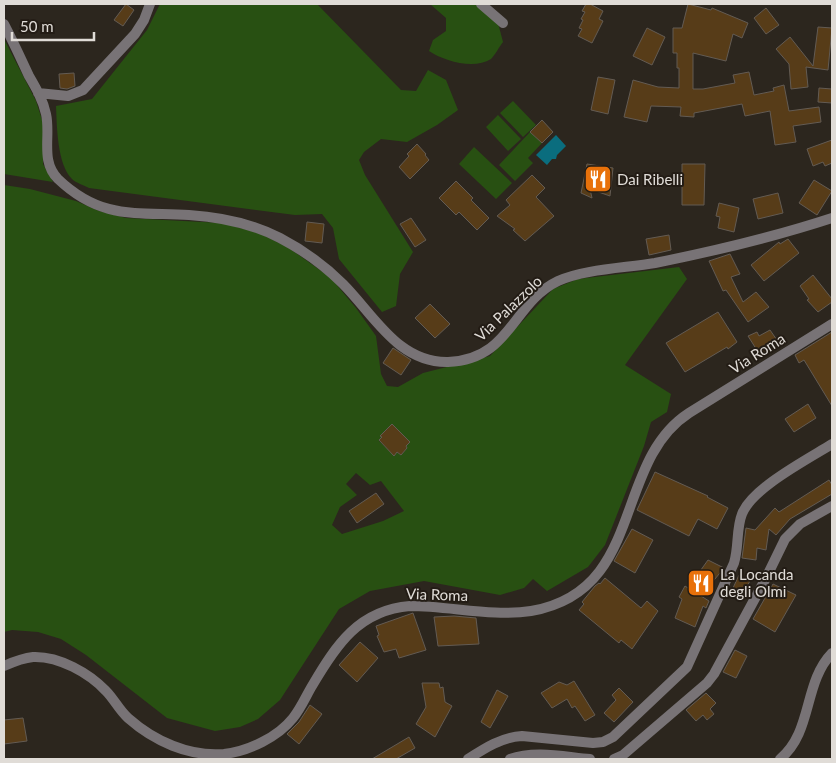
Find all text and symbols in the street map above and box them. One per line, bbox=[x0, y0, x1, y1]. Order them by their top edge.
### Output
scale bar bbox=[12, 10, 95, 42]
text: 50 m bbox=[20, 17, 54, 35]
restaurant icon: Dai Ribelli bbox=[583, 164, 613, 194]
place label: Dai Ribelli bbox=[617, 170, 683, 188]
street label: Via Palazzolo bbox=[471, 272, 545, 344]
street label: Via Roma bbox=[726, 329, 788, 377]
place label: La Locanda degli Olmi bbox=[720, 565, 794, 600]
restaurant icon: La Locanda degli Olmi bbox=[686, 568, 716, 598]
street label: Via Roma bbox=[406, 584, 468, 604]

